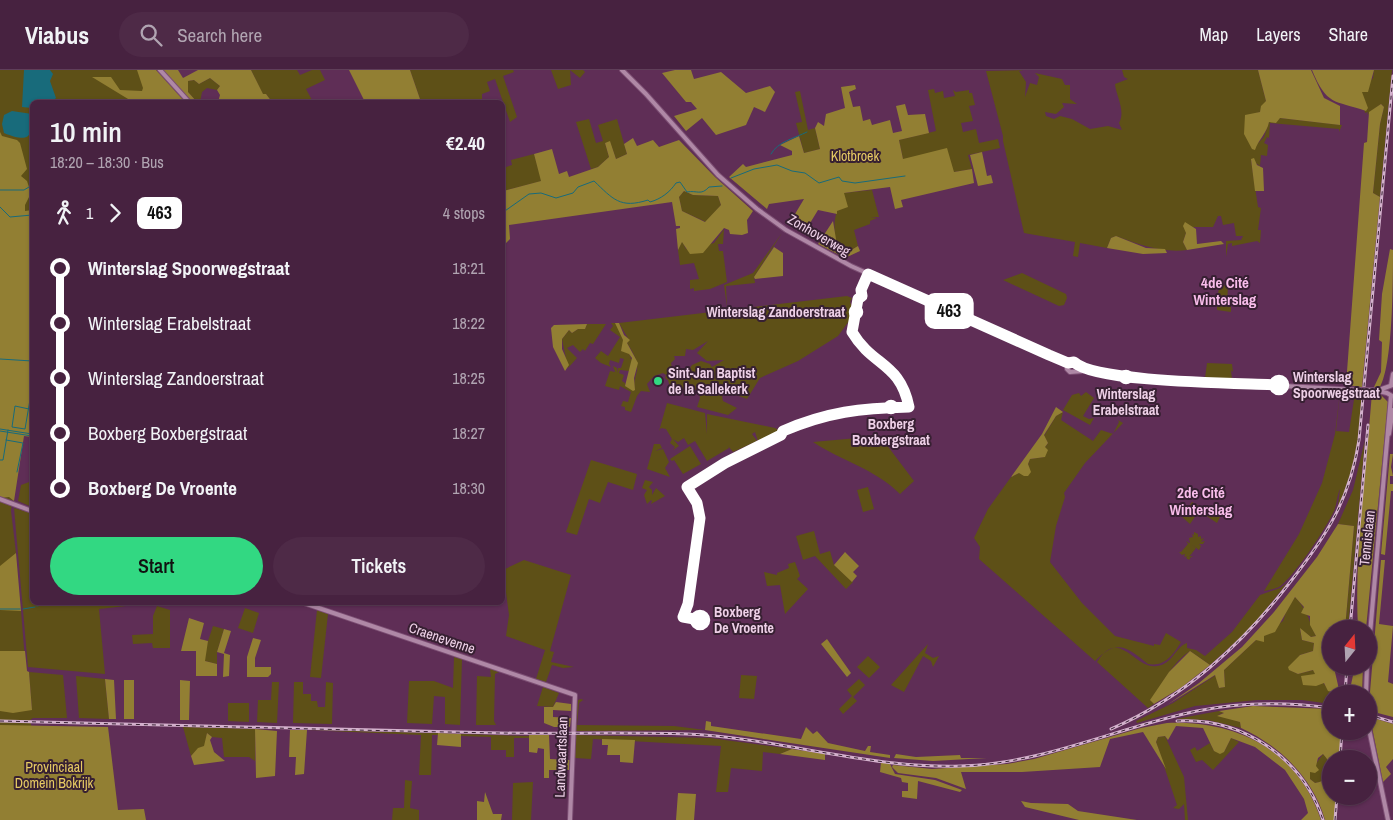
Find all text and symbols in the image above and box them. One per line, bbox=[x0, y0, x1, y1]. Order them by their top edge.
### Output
search box bbox=[119, 12, 469, 57]
text: Viabus bbox=[25, 19, 89, 51]
icon: search bbox=[137, 21, 165, 49]
text: Search here bbox=[177, 22, 262, 48]
text: Map bbox=[1200, 22, 1228, 47]
text: Layers bbox=[1256, 22, 1301, 47]
text: Share bbox=[1329, 22, 1368, 47]
text: 10 min bbox=[50, 113, 122, 151]
text: €2.40 bbox=[446, 130, 485, 156]
park label: Klotbroek bbox=[831, 147, 880, 165]
text: 18:20 – 18:30 · Bus bbox=[50, 151, 164, 173]
icon: walk bbox=[50, 199, 78, 227]
icon: forward bbox=[101, 199, 129, 227]
text: 463 bbox=[147, 200, 172, 225]
text: 1 bbox=[86, 202, 93, 224]
text: 4 stops bbox=[443, 202, 485, 224]
street label: Zonhoverweg bbox=[784, 210, 854, 260]
text: Winterslag Spoorwegstraat bbox=[88, 255, 290, 281]
text: 18:21 bbox=[452, 257, 485, 279]
district label: 4de Cité Winterslag bbox=[1194, 272, 1257, 310]
line badge: 463 bbox=[920, 295, 978, 327]
text: 463 bbox=[937, 298, 961, 323]
place label: Winterslag Zandoerstraat bbox=[707, 303, 845, 321]
marker: Winterslag Zandoerstraat bbox=[849, 305, 863, 319]
text: Winterslag Erabelstraat bbox=[88, 310, 251, 336]
text: 18:22 bbox=[452, 312, 485, 334]
place label: Sint-Jan Baptist de la Sallekerk bbox=[668, 364, 756, 398]
text: Winterslag Zandoerstraat bbox=[88, 365, 264, 391]
text: 18:25 bbox=[452, 367, 485, 389]
place label: Winterslag Spoorwegstraat bbox=[1293, 368, 1380, 402]
marker: Winterslag Erabelstraat bbox=[1119, 370, 1133, 384]
marker: Sint-Jan Baptist de la Sallekerk bbox=[652, 375, 664, 387]
marker: Winterslag Spoorwegstraat bbox=[1269, 375, 1289, 395]
place label: Winterslag Erabelstraat bbox=[1093, 385, 1159, 419]
marker: Boxberg Boxbergstraat bbox=[884, 400, 898, 414]
place label: Boxberg Boxbergstraat bbox=[852, 415, 930, 449]
text: Boxberg Boxbergstraat bbox=[88, 420, 247, 446]
text: 18:27 bbox=[452, 422, 485, 444]
text: Boxberg De Vroente bbox=[88, 475, 237, 501]
text: 18:30 bbox=[452, 477, 485, 499]
district label: 2de Cité Winterslag bbox=[1170, 482, 1233, 520]
street label: Tennislaan bbox=[1355, 509, 1379, 567]
button: Start bbox=[50, 537, 263, 595]
button: Tickets bbox=[273, 537, 485, 595]
place label: Boxberg De Vroente bbox=[714, 603, 774, 637]
marker: Boxberg De Vroente bbox=[690, 610, 710, 630]
street label: Craenevenne bbox=[406, 618, 478, 658]
north arrow bbox=[1322, 620, 1378, 675]
map controls bbox=[1322, 620, 1377, 805]
button: + bbox=[1322, 685, 1377, 740]
street label: Landwaartslaan bbox=[551, 716, 571, 798]
button: − bbox=[1322, 750, 1377, 805]
park label: Provinciaal Domein Bokrijk bbox=[15, 758, 93, 792]

